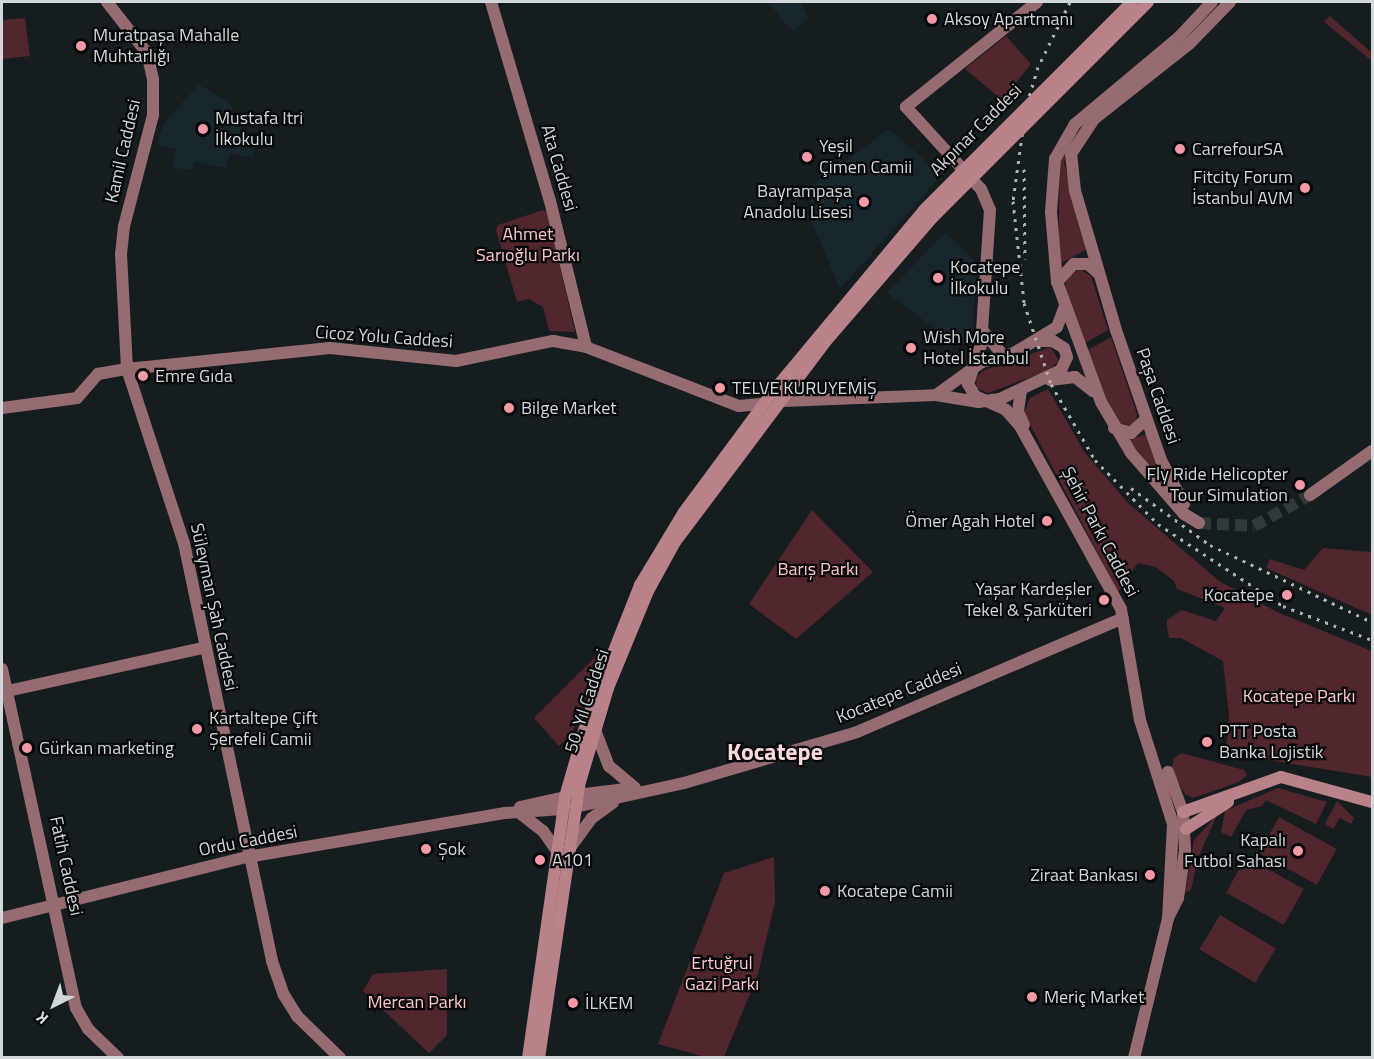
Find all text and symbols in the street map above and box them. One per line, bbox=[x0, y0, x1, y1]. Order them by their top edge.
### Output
place label: Aksoy Apartmanı bbox=[944, 8, 1073, 30]
marker: Aksoy Apartmanı bbox=[925, 12, 939, 26]
place label: Muratpaşa Mahalle Muhtarlığı bbox=[93, 25, 239, 68]
marker: Muratpaşa Mahalle Muhtarlığı bbox=[74, 39, 88, 53]
street label: Akpınar Caddesi bbox=[926, 80, 1026, 180]
street label: Kamil Caddesi bbox=[101, 97, 145, 205]
place label: Mustafa Itri İlkokulu bbox=[215, 108, 303, 150]
marker: Mustafa Itri İlkokulu bbox=[196, 122, 210, 136]
street label: Ata Caddesi bbox=[536, 122, 582, 214]
place label: Yeşil Çimen Camii bbox=[819, 136, 912, 178]
place label: CarrefourSA bbox=[1192, 138, 1284, 160]
marker: CarrefourSA bbox=[1173, 142, 1187, 156]
marker: Yeşil Çimen Camii bbox=[800, 150, 814, 164]
place label: Fitcity Forum İstanbul AVM bbox=[1192, 167, 1293, 210]
place label: Bayrampaşa Anadolu Lisesi bbox=[744, 181, 852, 224]
marker: Fitcity Forum İstanbul AVM bbox=[1298, 181, 1312, 195]
marker: Bayrampaşa Anadolu Lisesi bbox=[857, 195, 871, 209]
park label: Ahmet Sarıoğlu Parkı bbox=[476, 224, 580, 266]
place label: Kocatepe İlkokulu bbox=[950, 257, 1020, 300]
marker: Kocatepe İlkokulu bbox=[931, 271, 945, 285]
street label: Cicoz Yolu Caddesi bbox=[314, 321, 454, 353]
place label: Wish More Hotel İstanbul bbox=[923, 327, 1029, 370]
marker: Wish More Hotel İstanbul bbox=[904, 341, 918, 355]
street label: Paşa Caddesi bbox=[1131, 345, 1185, 447]
place label: Emre Gıda bbox=[155, 365, 233, 387]
marker: Emre Gıda bbox=[136, 369, 150, 383]
place label: TELVE KURUYEMİŞ bbox=[732, 377, 877, 399]
marker: TELVE KURUYEMİŞ bbox=[713, 381, 727, 395]
place label: Bilge Market bbox=[521, 397, 617, 419]
marker: Bilge Market bbox=[502, 401, 516, 415]
street label: Şehir Parkı Caddesi bbox=[1057, 463, 1143, 601]
place label: Fly Ride Helicopter Tour Simulation bbox=[1147, 464, 1288, 506]
marker: Fly Ride Helicopter Tour Simulation bbox=[1293, 478, 1307, 492]
place label: Ömer Agah Hotel bbox=[905, 510, 1035, 532]
marker: Ömer Agah Hotel bbox=[1040, 514, 1054, 528]
street label: Süleyman Şah Caddesi bbox=[186, 521, 242, 693]
park label: Barış Parkı bbox=[778, 558, 858, 580]
place label: Yaşar Kardeşler Tekel & Şarküteri bbox=[964, 579, 1092, 622]
place label: Kocatepe bbox=[1204, 584, 1274, 606]
marker: Kocatepe bbox=[1278, 586, 1296, 604]
marker: Yaşar Kardeşler Tekel & Şarküteri bbox=[1097, 593, 1111, 607]
street label: 50. Yıl Caddesi bbox=[560, 646, 614, 756]
street label: Kocatepe Caddesi bbox=[833, 658, 965, 728]
park label: Kocatepe Parkı bbox=[1243, 685, 1355, 707]
place label: Kartaltepe Çift Şerefeli Camii bbox=[209, 708, 318, 750]
place label: PTT Posta Banka Lojistik bbox=[1219, 721, 1323, 764]
marker: Kartaltepe Çift Şerefeli Camii bbox=[190, 722, 204, 736]
marker: PTT Posta Banka Lojistik bbox=[1200, 735, 1214, 749]
place label: Gürkan marketing bbox=[39, 737, 174, 759]
district label: Kocatepe bbox=[727, 738, 823, 766]
marker: Gürkan marketing bbox=[20, 741, 34, 755]
street label: Fatih Caddesi bbox=[45, 814, 87, 918]
street label: Ordu Caddesi bbox=[197, 821, 299, 861]
place label: Kapalı Futbol Sahası bbox=[1184, 830, 1286, 872]
place label: Şok bbox=[438, 838, 466, 860]
marker: Şok bbox=[419, 842, 433, 856]
marker: Kapalı Futbol Sahası bbox=[1291, 844, 1305, 858]
place label: A101 bbox=[552, 849, 593, 871]
marker: A101 bbox=[533, 853, 547, 867]
place label: Ziraat Bankası bbox=[1030, 864, 1138, 886]
marker: Ziraat Bankası bbox=[1143, 868, 1157, 882]
place label: Kocatepe Camii bbox=[837, 880, 953, 902]
marker: Kocatepe Camii bbox=[818, 884, 832, 898]
park label: Ertuğrul Gazi Parkı bbox=[685, 953, 759, 996]
north arrow bbox=[24, 975, 84, 1035]
place label: Meriç Market bbox=[1044, 986, 1144, 1008]
marker: Meriç Market bbox=[1025, 990, 1039, 1004]
park label: Mercan Parkı bbox=[367, 991, 467, 1013]
place label: İLKEM bbox=[585, 992, 633, 1014]
marker: İLKEM bbox=[566, 996, 580, 1010]
text: K bbox=[30, 1006, 54, 1030]

